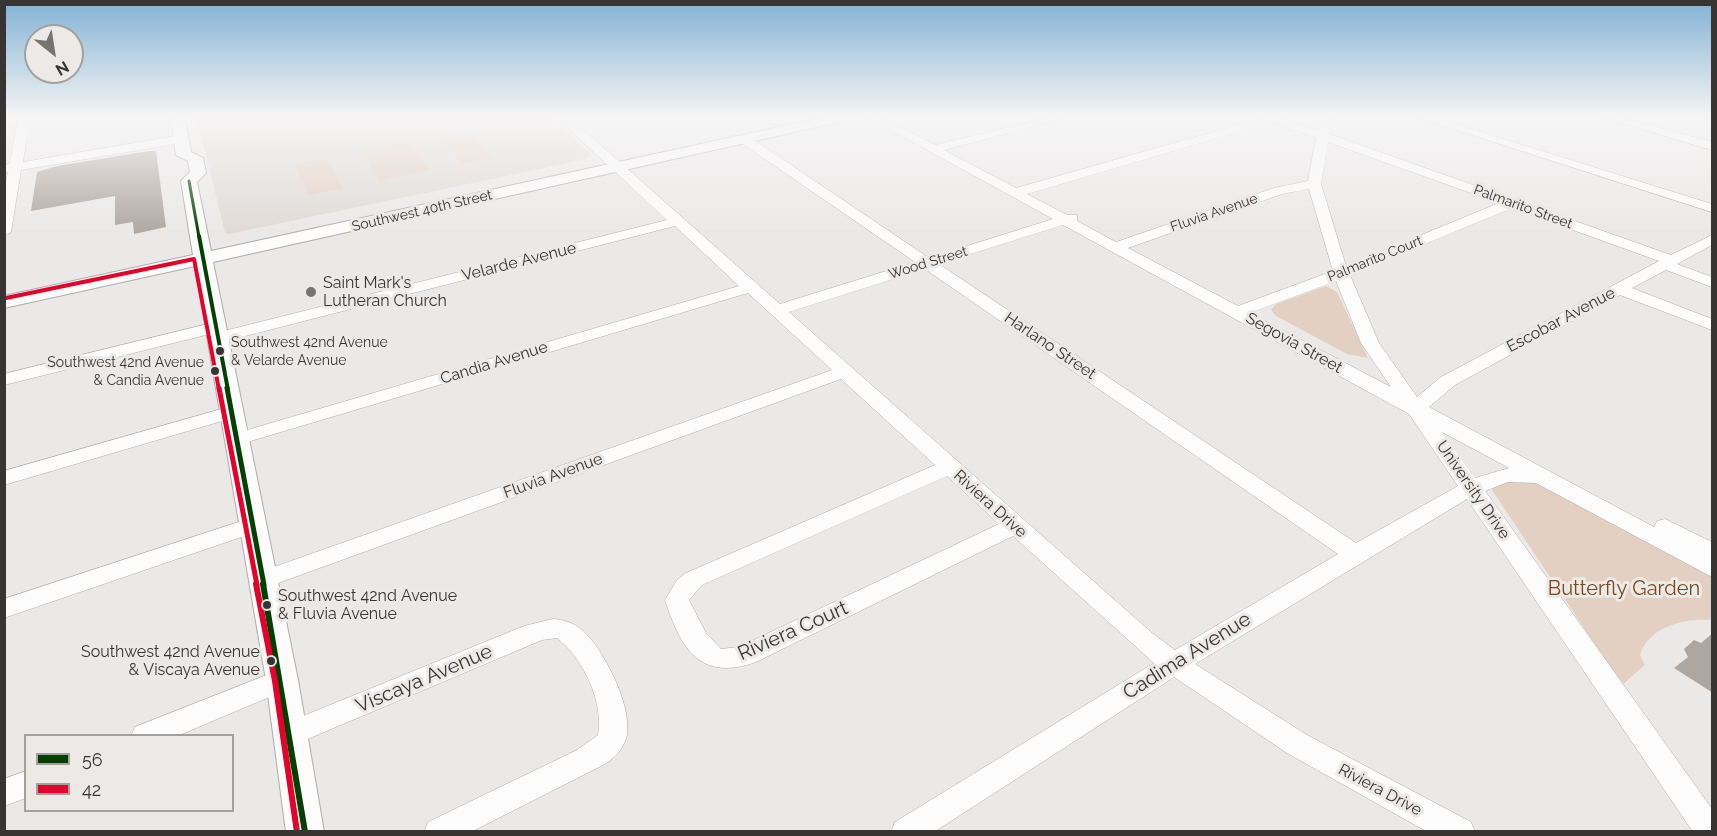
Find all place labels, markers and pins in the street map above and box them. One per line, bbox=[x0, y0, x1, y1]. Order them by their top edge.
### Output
place label: Saint Mark's Lutheran Church bbox=[323, 273, 447, 311]
marker: Saint Mark's Lutheran Church bbox=[304, 285, 318, 299]
place label: Southwest 42nd Avenue & Velarde Avenue bbox=[231, 335, 388, 368]
marker: Southwest 42nd Avenue & Velarde Avenue bbox=[214, 345, 226, 357]
place label: Southwest 42nd Avenue & Candia Avenue bbox=[47, 355, 204, 388]
marker: Southwest 42nd Avenue & Candia Avenue bbox=[209, 365, 221, 377]
place label: Southwest 42nd Avenue & Fluvia Avenue bbox=[278, 586, 457, 624]
marker: Southwest 42nd Avenue & Fluvia Avenue bbox=[261, 599, 273, 611]
place label: Southwest 42nd Avenue & Viscaya Avenue bbox=[81, 642, 260, 680]
marker: Southwest 42nd Avenue & Viscaya Avenue bbox=[265, 655, 277, 667]

